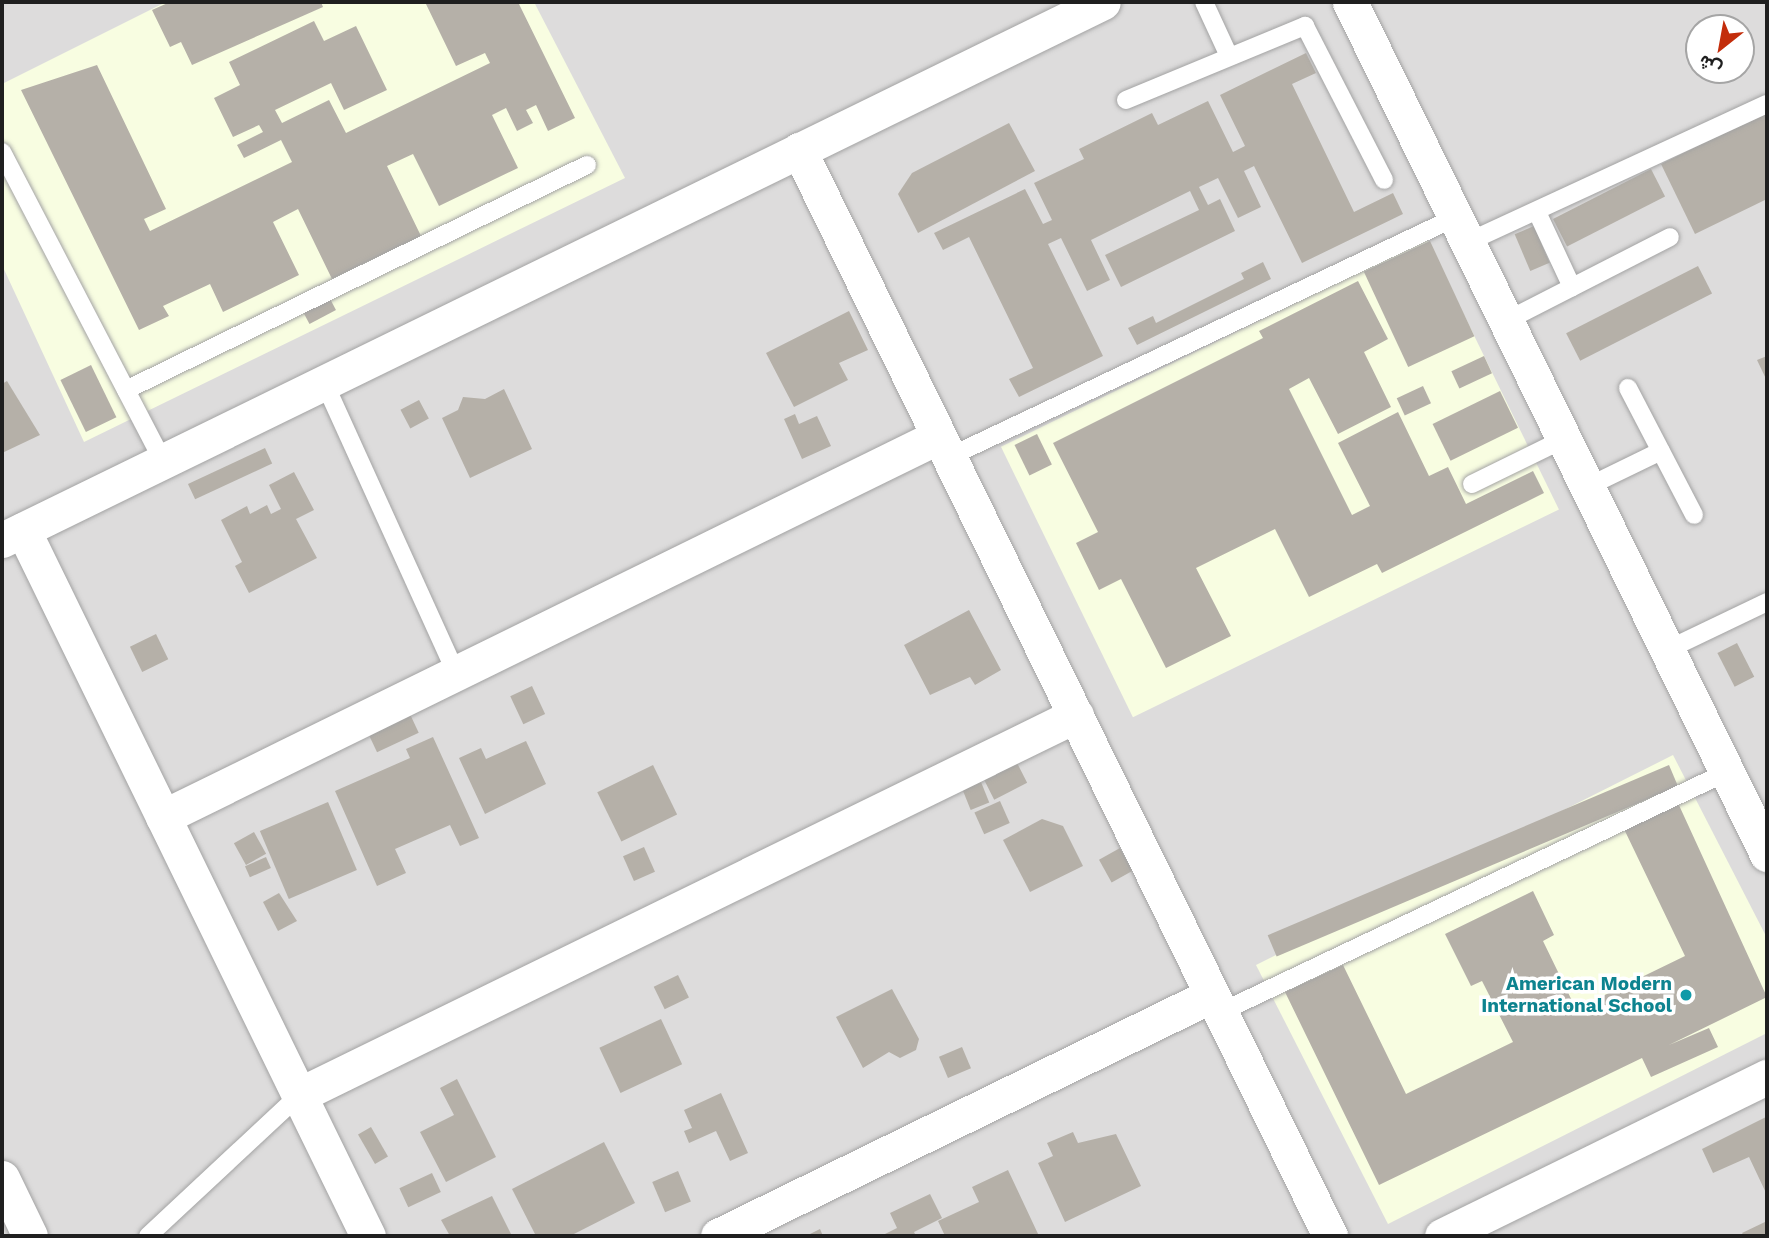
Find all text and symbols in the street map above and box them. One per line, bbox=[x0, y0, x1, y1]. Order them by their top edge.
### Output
north arrow bbox=[1685, 14, 1755, 84]
text: ش bbox=[1694, 50, 1726, 81]
place label: American Modern International School bbox=[1481, 973, 1672, 1017]
marker: American Modern International School bbox=[1678, 987, 1694, 1003]

